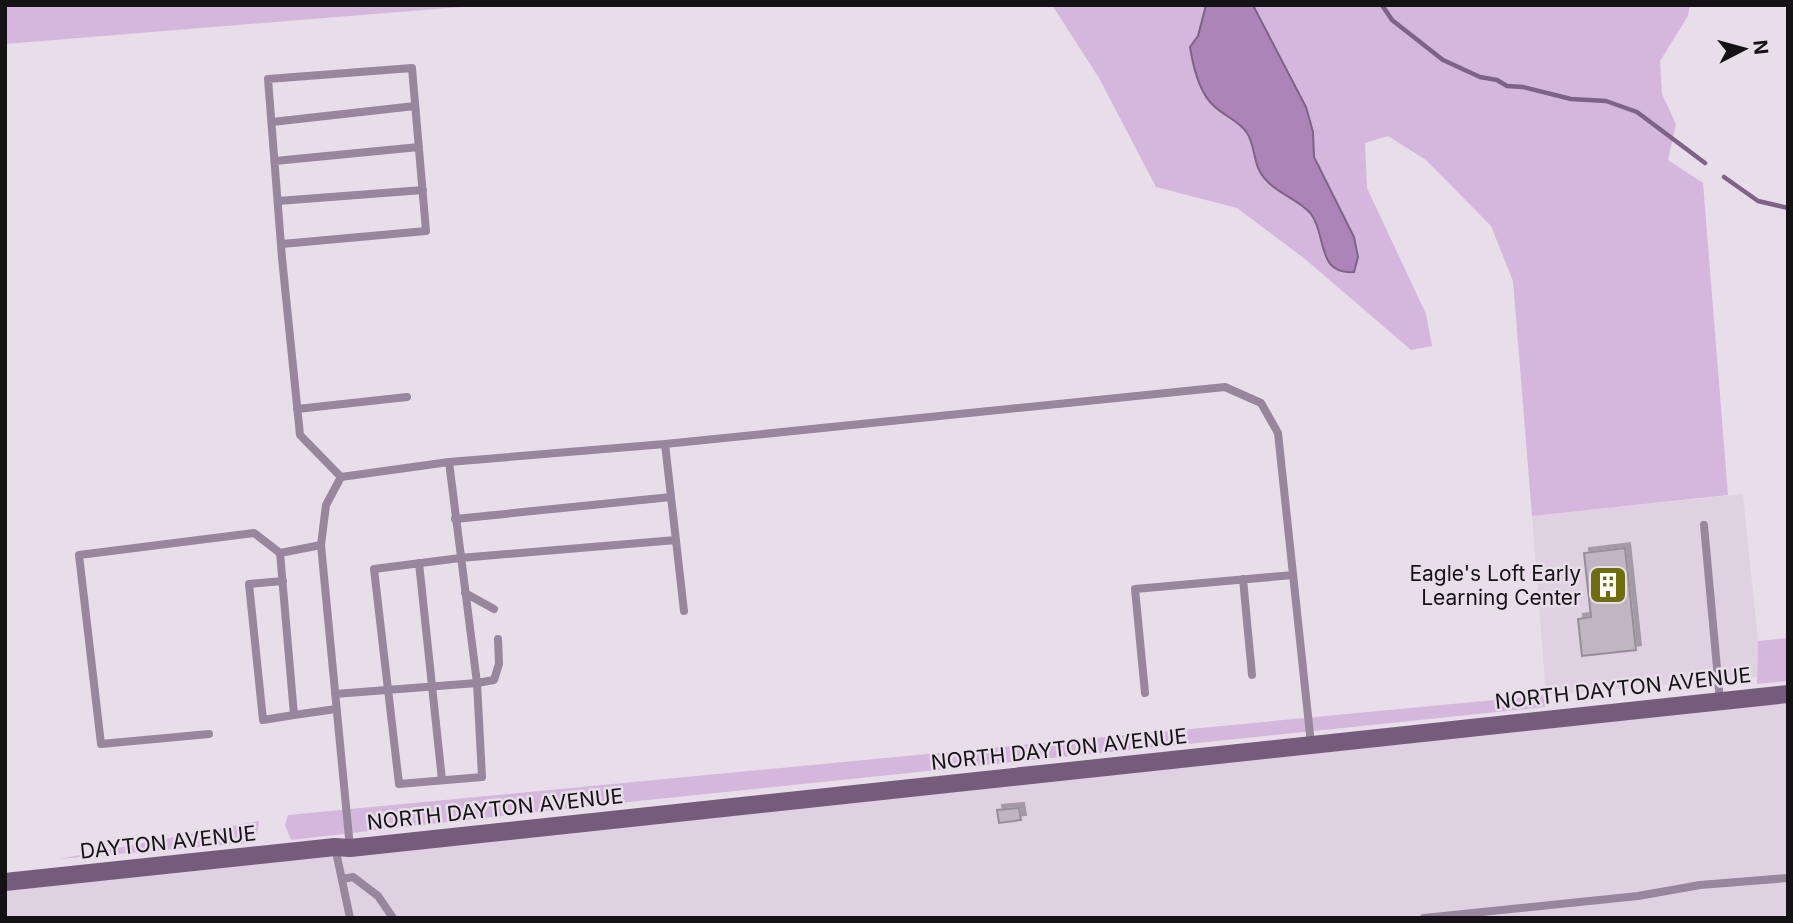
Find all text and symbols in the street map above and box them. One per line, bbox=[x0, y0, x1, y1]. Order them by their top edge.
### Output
north arrow bbox=[1709, 14, 1779, 84]
text: N bbox=[1748, 39, 1773, 56]
place label: Eagle's Loft Early Learning Center bbox=[1409, 561, 1581, 610]
building icon: Eagle's Loft Early Learning Center bbox=[1587, 564, 1629, 606]
street label: NORTH DAYTON AVENUE bbox=[1494, 662, 1752, 714]
street label: NORTH DAYTON AVENUE bbox=[930, 723, 1188, 775]
street label: NORTH DAYTON AVENUE bbox=[366, 783, 624, 835]
street label: DAYTON AVENUE bbox=[79, 820, 257, 864]

